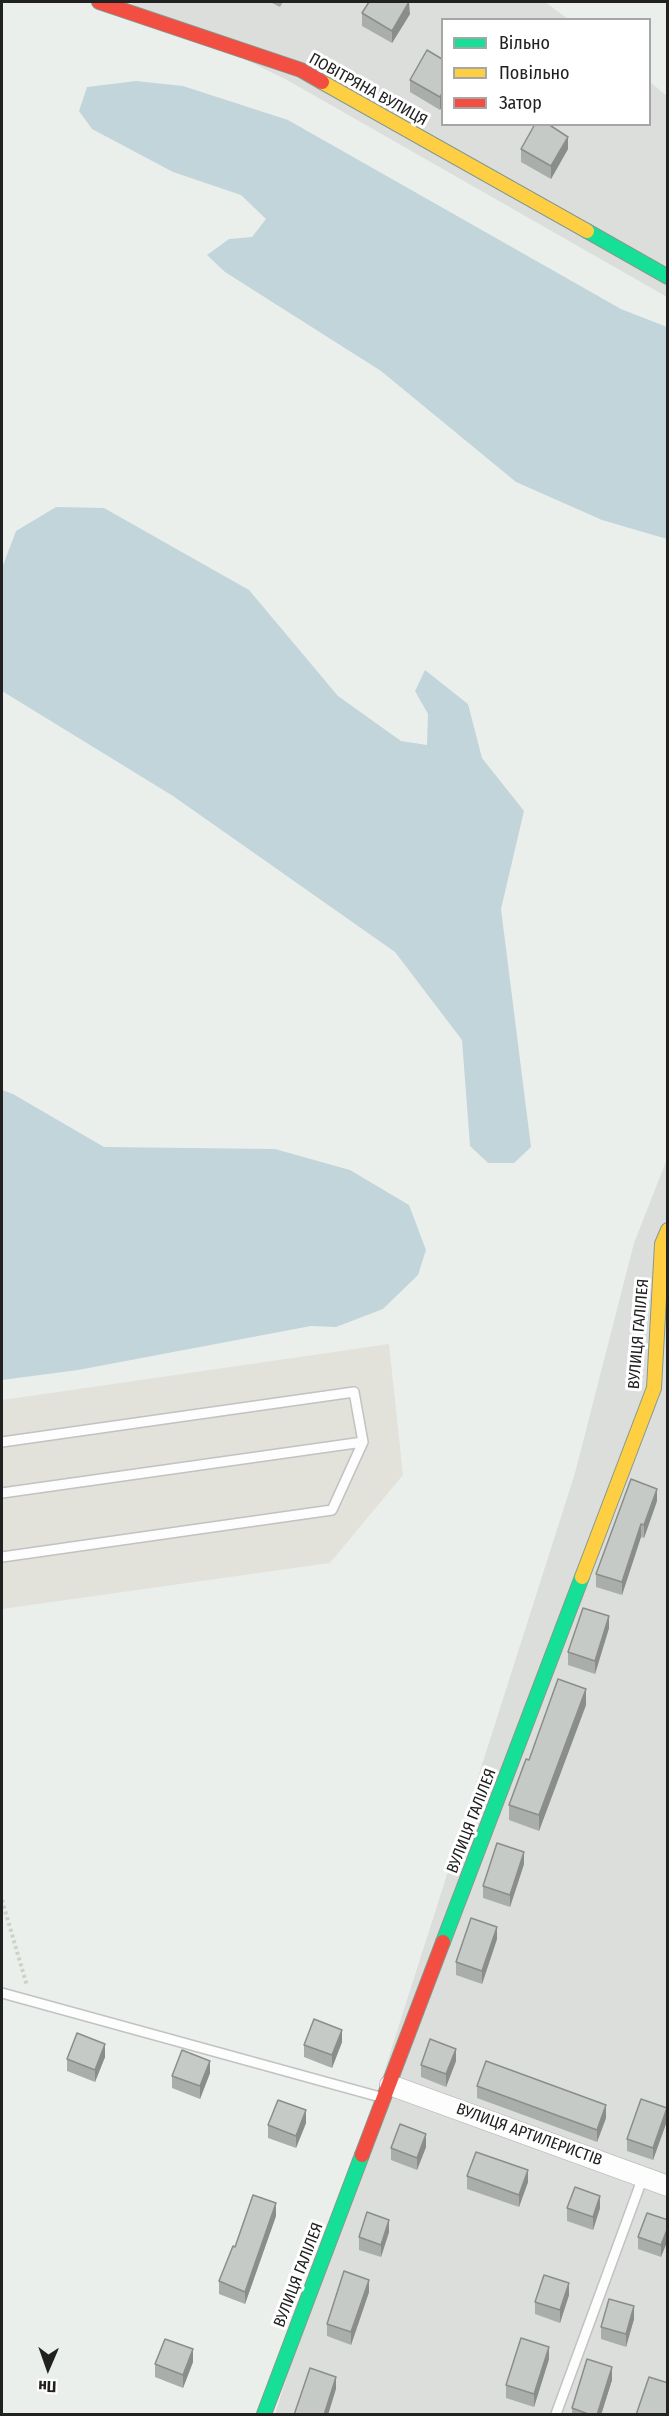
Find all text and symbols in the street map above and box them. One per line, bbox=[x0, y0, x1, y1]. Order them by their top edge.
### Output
legend bbox=[441, 18, 651, 126]
text: Вільно bbox=[499, 32, 550, 54]
street label: ПОВІТРЯНА ВУЛИЦЯ bbox=[305, 50, 431, 130]
text: Повільно bbox=[499, 62, 570, 84]
text: Затор bbox=[499, 92, 542, 114]
street label: ВУЛИЦЯ ГАЛІЛЕЯ bbox=[625, 1278, 653, 1390]
street label: ВУЛИЦЯ ГАЛІЛЕЯ bbox=[443, 1766, 501, 1876]
street label: ВУЛИЦЯ АРТИЛЕРИСТІВ bbox=[453, 2100, 605, 2170]
street label: ВУЛИЦЯ ГАЛІЛЕЯ bbox=[270, 2220, 328, 2330]
north arrow bbox=[18, 2338, 78, 2398]
text: Пн bbox=[38, 2377, 57, 2396]

